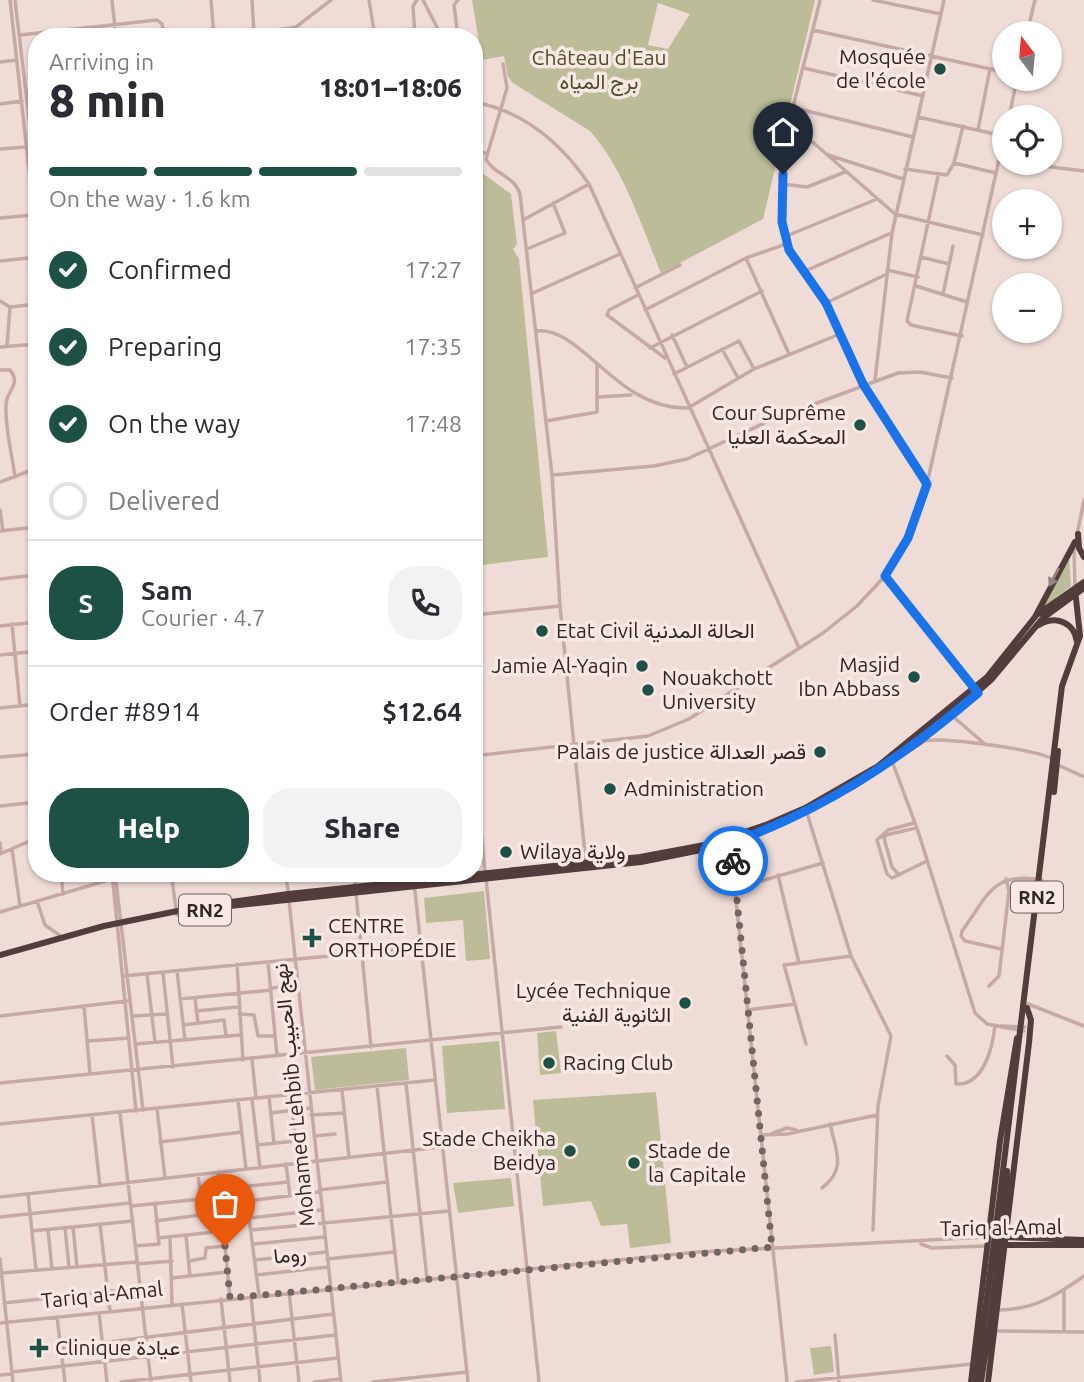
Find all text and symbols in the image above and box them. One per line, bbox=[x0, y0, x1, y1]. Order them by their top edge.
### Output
north arrow bbox=[992, 21, 1062, 91]
map controls bbox=[992, 21, 1062, 343]
place label: Mosquée de l'école bbox=[836, 44, 926, 92]
park label: Château d'Eau برج المياه bbox=[532, 45, 666, 96]
text: Arriving in bbox=[49, 49, 154, 74]
marker: Mosquée de l'école bbox=[932, 61, 948, 77]
text: 18:01–18:06 bbox=[319, 73, 462, 102]
text: 8 min bbox=[49, 74, 166, 126]
pin bbox=[753, 102, 813, 174]
button: locate bbox=[992, 105, 1062, 175]
icon: home bbox=[764, 113, 802, 151]
text: On the way · 1.6 km bbox=[49, 186, 251, 211]
button: + bbox=[992, 189, 1062, 259]
icon: check bbox=[49, 251, 87, 289]
text: Confirmed bbox=[108, 255, 232, 284]
text: 17:27 bbox=[404, 257, 462, 282]
button: − bbox=[992, 273, 1062, 343]
icon: check bbox=[49, 328, 87, 366]
text: Preparing bbox=[108, 332, 222, 361]
text: 17:35 bbox=[404, 334, 462, 359]
place label: Cour Suprême المحكمة العليا bbox=[712, 400, 846, 449]
icon: check bbox=[49, 405, 87, 443]
text: On the way bbox=[108, 409, 240, 438]
text: 17:48 bbox=[404, 411, 462, 436]
marker: Cour Suprême المحكمة العليا bbox=[852, 417, 868, 433]
text: Delivered bbox=[108, 486, 220, 515]
button: phone bbox=[388, 566, 462, 640]
one-way arrow bbox=[1048, 568, 1060, 587]
text: Sam bbox=[141, 576, 193, 605]
text: S bbox=[79, 589, 93, 618]
text: Courier · 4.7 bbox=[141, 605, 265, 630]
place label: Etat Civil الحالة المدنية bbox=[556, 618, 755, 643]
marker: Etat Civil الحالة المدنية bbox=[534, 623, 550, 639]
place label: Masjid Ibn Abbass bbox=[798, 652, 900, 700]
place label: Jamie Al-Yaqin bbox=[491, 653, 628, 677]
marker: Jamie Al-Yaqin bbox=[634, 658, 650, 674]
place label: Nouakchott University bbox=[662, 665, 773, 713]
marker: Masjid Ibn Abbass bbox=[906, 669, 922, 685]
marker: Nouakchott University bbox=[640, 682, 656, 698]
text: Order #8914 bbox=[49, 697, 200, 726]
text: $12.64 bbox=[382, 697, 462, 726]
place label: Palais de justice قصر العدالة bbox=[557, 739, 806, 765]
marker: Palais de justice قصر العدالة bbox=[812, 744, 828, 760]
place label: Administration bbox=[624, 776, 764, 800]
marker: Administration bbox=[602, 781, 618, 797]
button: Help bbox=[49, 788, 249, 868]
button: Share bbox=[263, 788, 462, 868]
courier bbox=[698, 826, 768, 896]
place label: Wilaya ولاية bbox=[520, 839, 626, 865]
icon: bike bbox=[714, 842, 752, 880]
marker: Wilaya ولاية bbox=[498, 844, 514, 860]
road number: RN2 bbox=[1011, 882, 1063, 912]
road number: RN2 bbox=[179, 894, 231, 926]
place label: CENTRE ORTHOPÉDIE bbox=[328, 913, 456, 961]
marker: CENTRE ORTHOPÉDIE bbox=[302, 928, 322, 948]
street label: Mohamed Lehbib نهج الحبيب bbox=[267, 962, 322, 1228]
place label: Lycée Technique الثانوية الفنية bbox=[516, 978, 671, 1028]
marker: Lycée Technique الثانوية الفنية bbox=[677, 995, 693, 1011]
place label: Racing Club bbox=[563, 1050, 673, 1074]
marker: Racing Club bbox=[541, 1055, 557, 1071]
place label: Stade Cheikha Beidya bbox=[422, 1126, 556, 1174]
place label: Stade de la Capitale bbox=[648, 1138, 746, 1186]
marker: Stade Cheikha Beidya bbox=[562, 1143, 578, 1159]
marker: Stade de la Capitale bbox=[626, 1155, 642, 1171]
pin bbox=[195, 1174, 255, 1246]
icon: bag bbox=[206, 1185, 244, 1223]
street label: Tariq al-Amal bbox=[940, 1214, 1062, 1240]
street label: روما bbox=[272, 1240, 308, 1270]
street label: Tariq al-Amal bbox=[40, 1276, 164, 1312]
place label: Clinique عيادة bbox=[55, 1335, 180, 1360]
marker: Clinique عيادة bbox=[29, 1338, 49, 1358]

